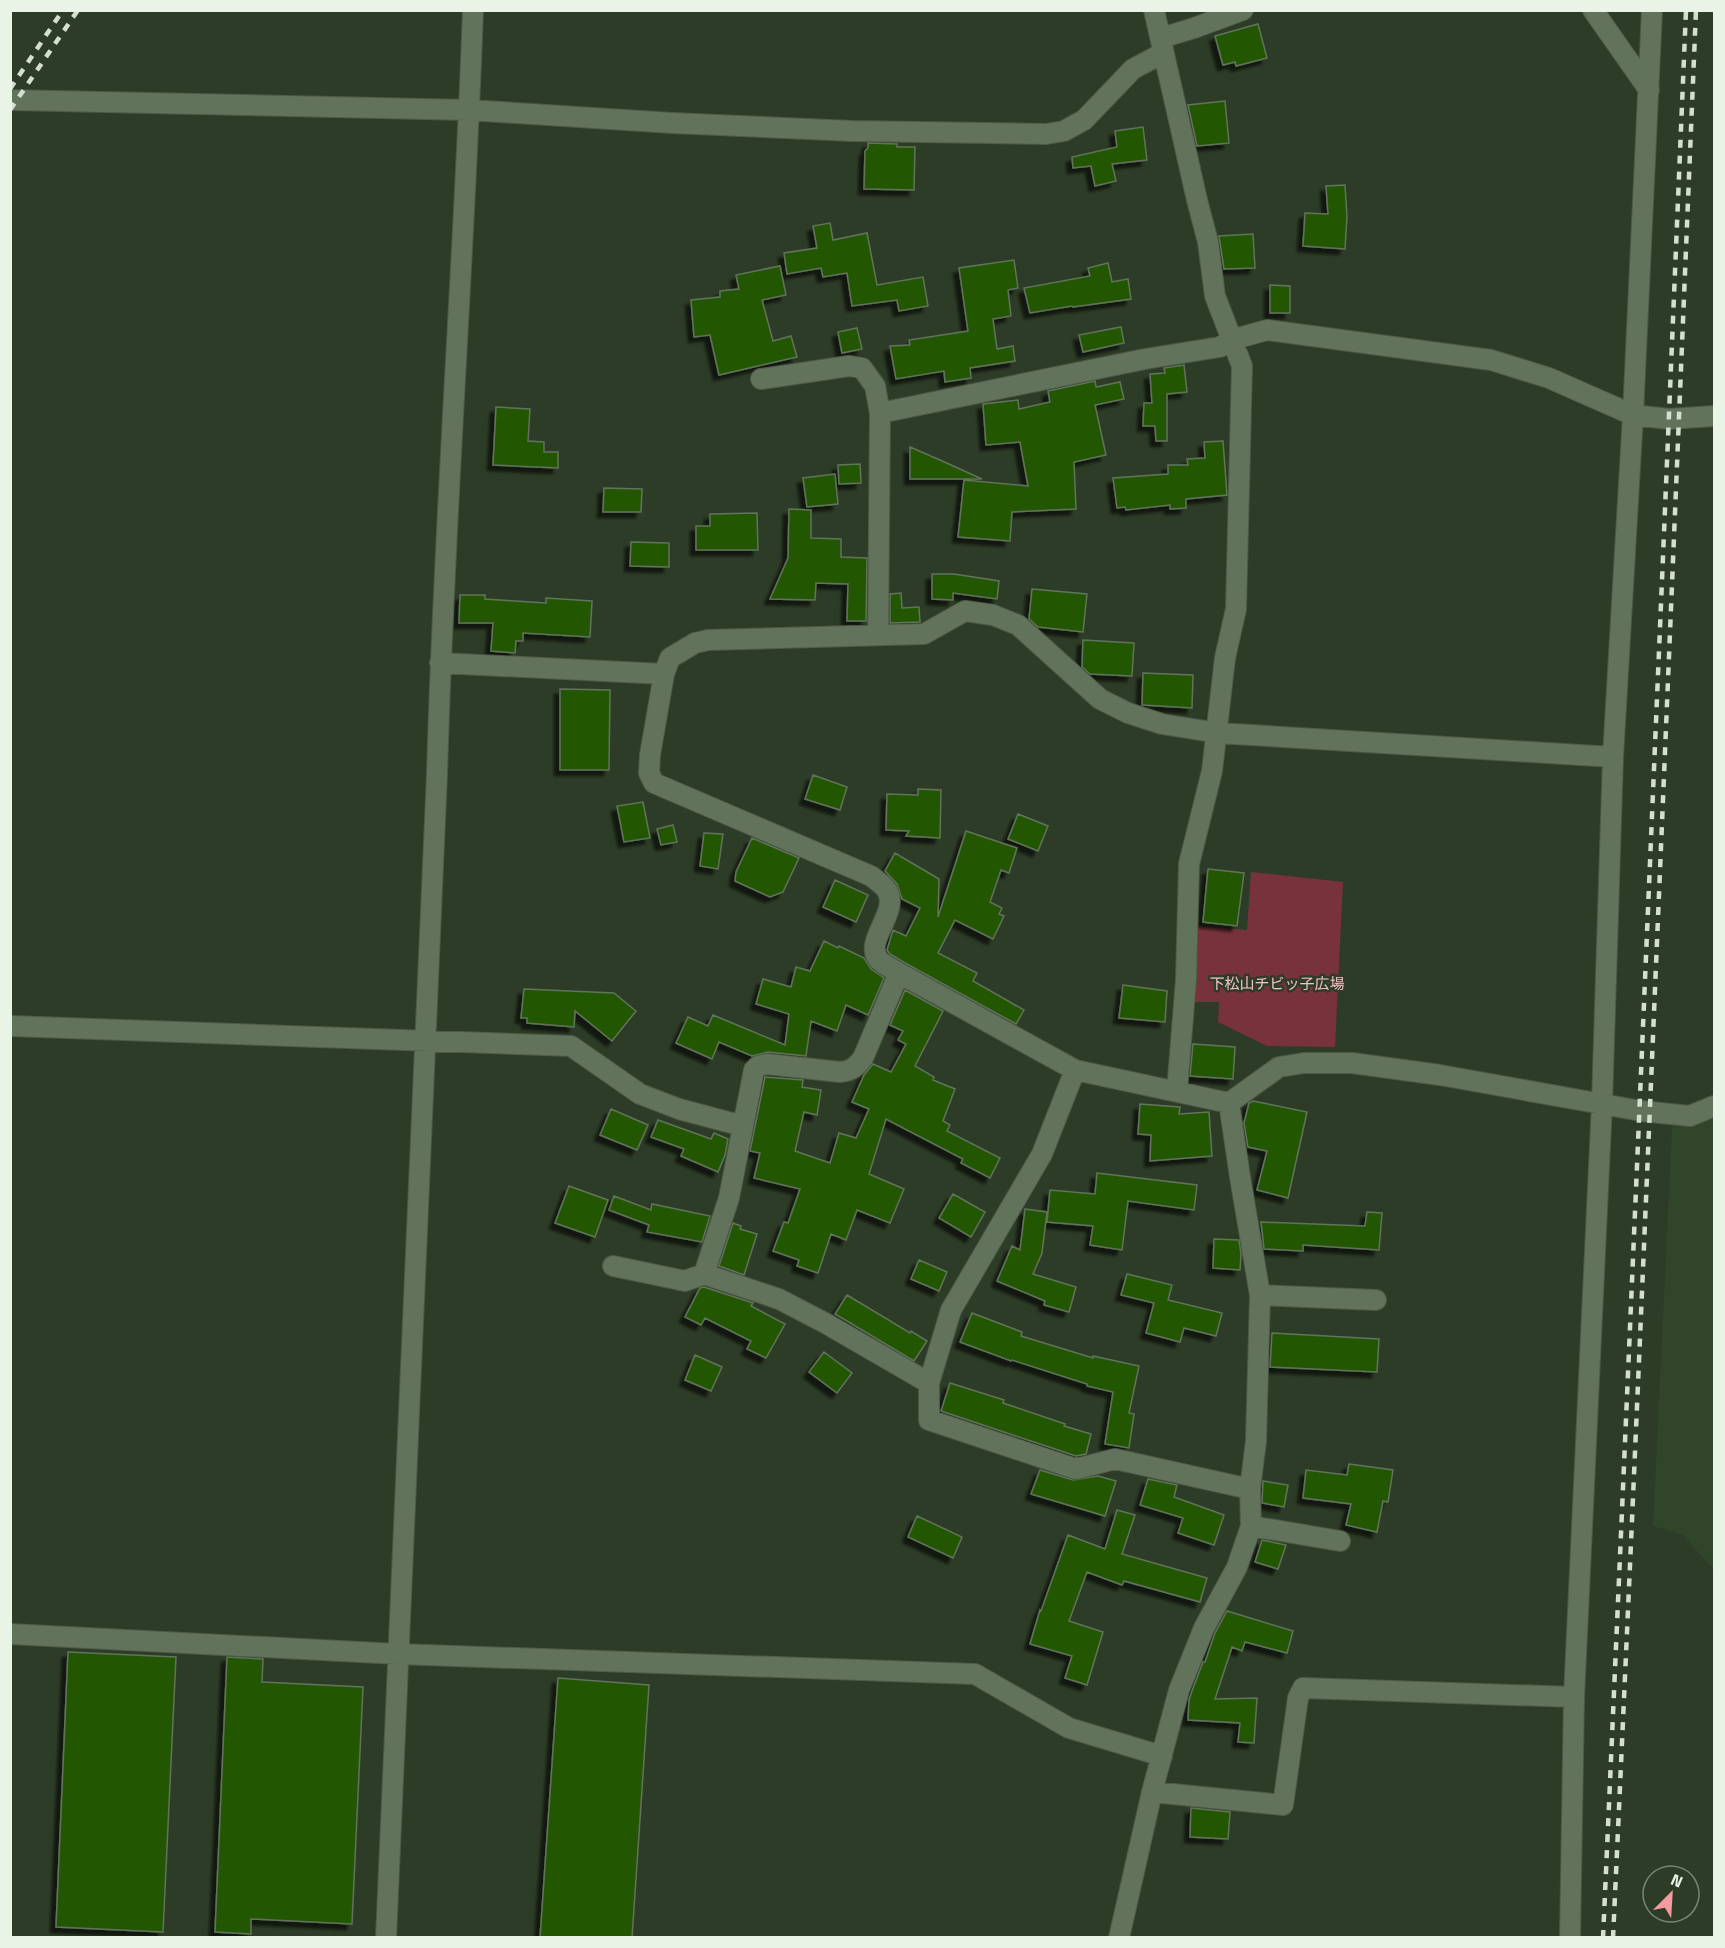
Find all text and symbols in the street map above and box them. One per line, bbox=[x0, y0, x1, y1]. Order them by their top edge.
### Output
park label: 下松山チビッ子広場 bbox=[1209, 972, 1345, 995]
north arrow bbox=[1641, 1864, 1701, 1924]
text: N bbox=[1667, 1867, 1687, 1894]

